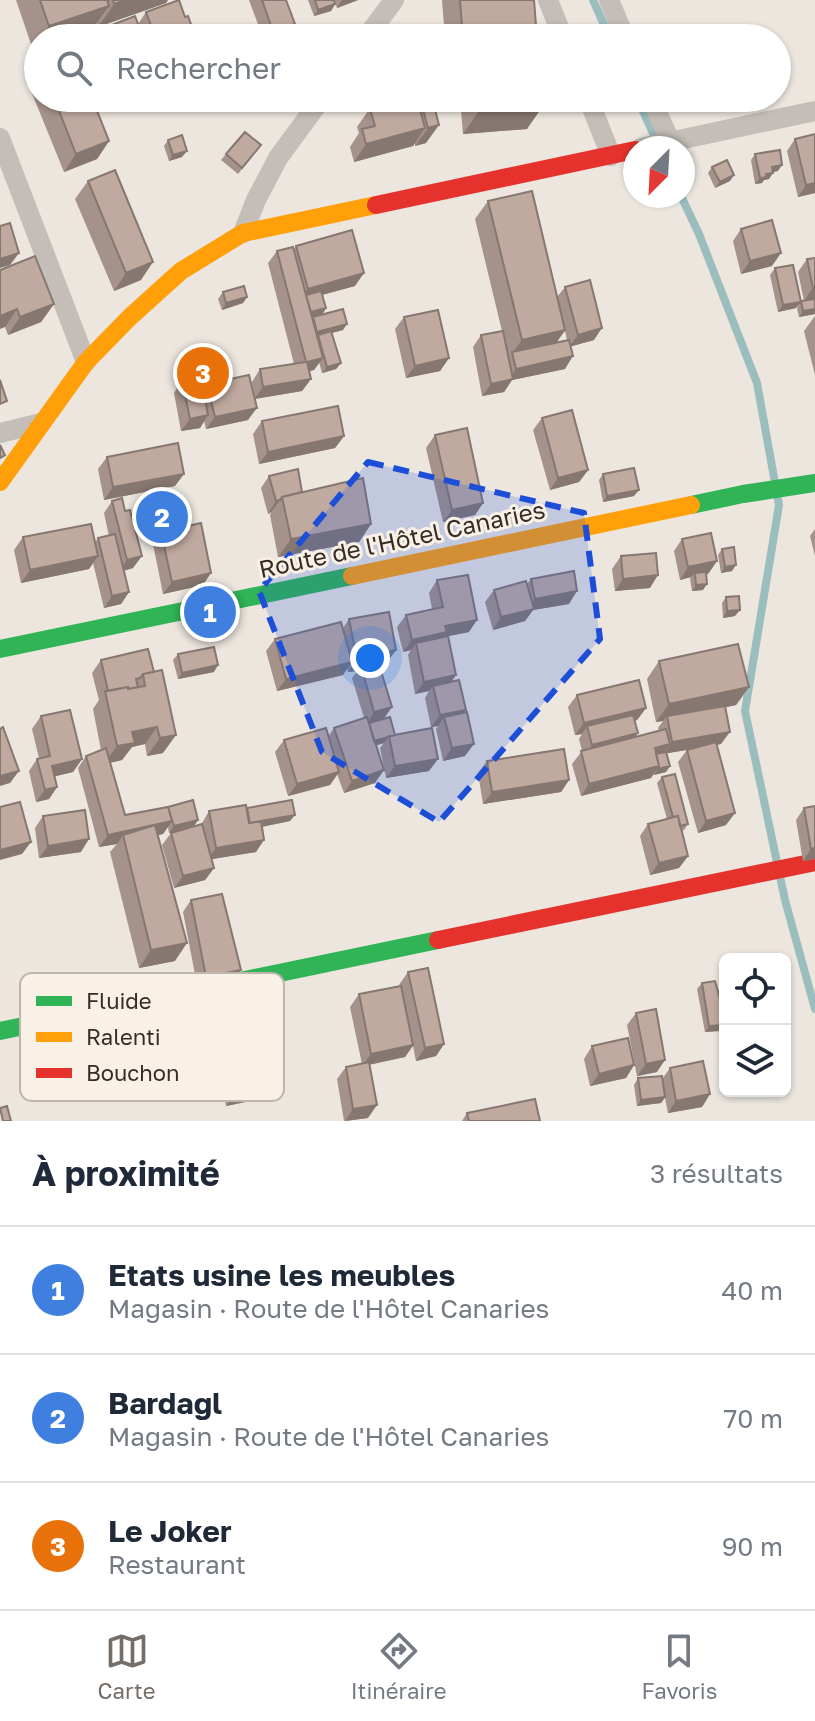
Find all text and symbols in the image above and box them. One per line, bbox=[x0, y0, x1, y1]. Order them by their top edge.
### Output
search box bbox=[24, 24, 791, 112]
icon: search bbox=[52, 46, 96, 90]
text: Rechercher bbox=[116, 50, 281, 86]
north arrow bbox=[623, 136, 695, 208]
pin: 3 bbox=[177, 343, 229, 403]
pin: 2 bbox=[136, 487, 188, 547]
street label: Route de l'Hôtel Canaries bbox=[256, 494, 547, 583]
pin: 1 bbox=[184, 582, 236, 642]
your location bbox=[350, 638, 390, 678]
map controls bbox=[719, 953, 791, 1097]
button: locate bbox=[719, 953, 791, 1025]
legend bbox=[20, 973, 284, 1101]
text: Fluide bbox=[86, 987, 152, 1014]
text: Ralenti bbox=[86, 1023, 161, 1050]
button: layers bbox=[719, 1025, 791, 1097]
text: Bouchon bbox=[86, 1059, 180, 1086]
text: À proximité bbox=[32, 1153, 220, 1193]
text: 3 résultats bbox=[650, 1158, 783, 1189]
text: Etats usine les meubles bbox=[108, 1257, 455, 1293]
text: 1 bbox=[51, 1275, 65, 1306]
text: 40 m bbox=[722, 1275, 783, 1306]
text: Magasin · Route de l'Hôtel Canaries bbox=[108, 1293, 549, 1324]
text: Bardagl bbox=[108, 1385, 222, 1421]
text: 2 bbox=[50, 1403, 66, 1434]
text: 70 m bbox=[724, 1403, 783, 1434]
text: Magasin · Route de l'Hôtel Canaries bbox=[108, 1421, 549, 1452]
text: Le Joker bbox=[108, 1513, 232, 1549]
text: 3 bbox=[50, 1531, 66, 1562]
text: 90 m bbox=[722, 1531, 783, 1562]
text: Restaurant bbox=[108, 1549, 246, 1580]
tab: Carte bbox=[98, 1629, 156, 1704]
tab: Itinéraire bbox=[351, 1629, 446, 1704]
tab: Favoris bbox=[642, 1629, 717, 1704]

